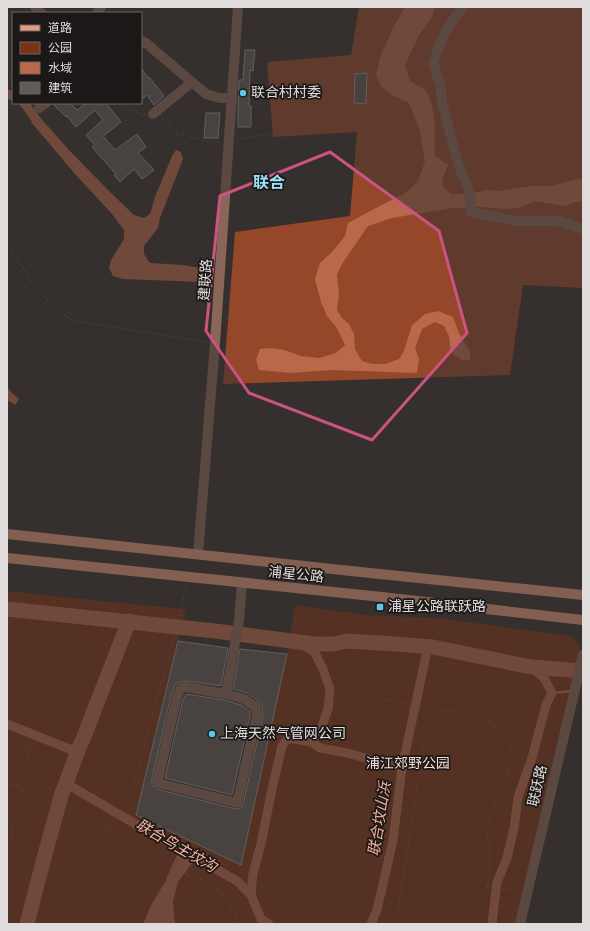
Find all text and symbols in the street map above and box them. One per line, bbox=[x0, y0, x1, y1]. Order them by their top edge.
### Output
legend bbox=[12, 12, 142, 104]
text: 道路 bbox=[48, 21, 72, 34]
text: 公园 bbox=[48, 42, 72, 54]
text: 水域 bbox=[48, 62, 72, 74]
text: 建筑 bbox=[48, 81, 72, 94]
place label: 联合村村委 bbox=[251, 84, 321, 100]
marker: 联合村村委 bbox=[238, 88, 248, 98]
district label: 联合 bbox=[253, 174, 285, 191]
street label: 建联路 bbox=[197, 258, 214, 301]
street label: 浦星公路 bbox=[267, 564, 325, 585]
place label: 浦星公路联跃路 bbox=[388, 599, 486, 614]
marker: 浦星公路联跃路 bbox=[375, 602, 385, 612]
place label: 上海天然气管网公司 bbox=[220, 725, 346, 741]
marker: 上海天然气管网公司 bbox=[207, 729, 217, 739]
park label: 浦江郊野公园 bbox=[366, 756, 450, 771]
street label: 联跃路 bbox=[525, 764, 550, 808]
water label: 联合坟山浜 bbox=[366, 779, 394, 857]
water label: 联合鸟主坟沟 bbox=[133, 816, 221, 876]

